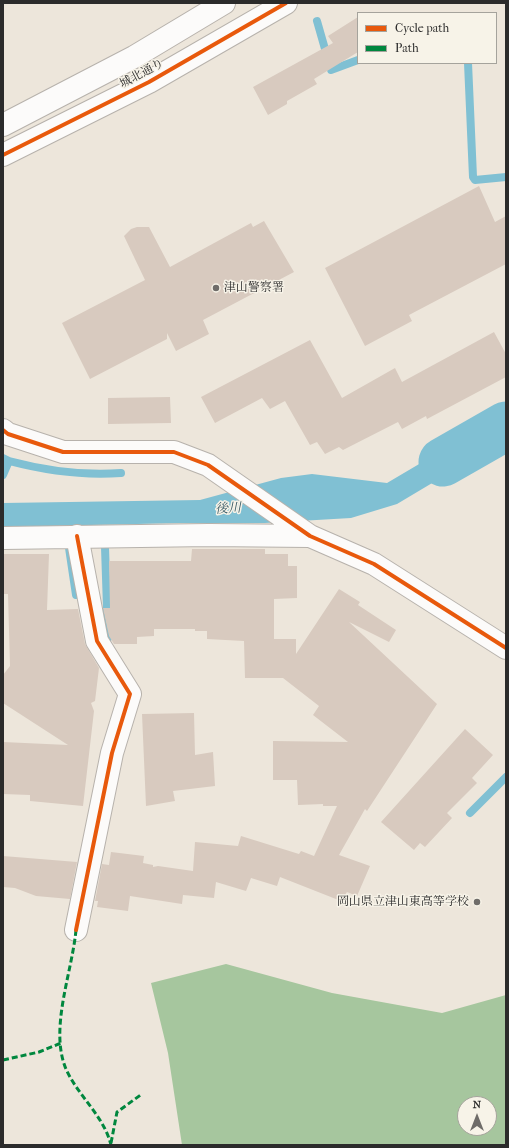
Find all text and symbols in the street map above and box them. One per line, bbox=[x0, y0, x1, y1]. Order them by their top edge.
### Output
legend bbox=[357, 12, 497, 64]
text: Cycle path bbox=[395, 21, 449, 35]
text: Path bbox=[395, 41, 419, 55]
street label: 城北通り bbox=[117, 56, 167, 92]
place label: 津山警察署 bbox=[224, 281, 284, 295]
marker: 津山警察署 bbox=[211, 283, 221, 293]
water label: 後川 bbox=[215, 501, 241, 517]
place label: 岡山県立津山東高等学校 bbox=[337, 895, 469, 909]
marker: 岡山県立津山東高等学校 bbox=[472, 897, 482, 907]
north arrow bbox=[457, 1096, 497, 1136]
text: N bbox=[473, 1098, 481, 1111]

